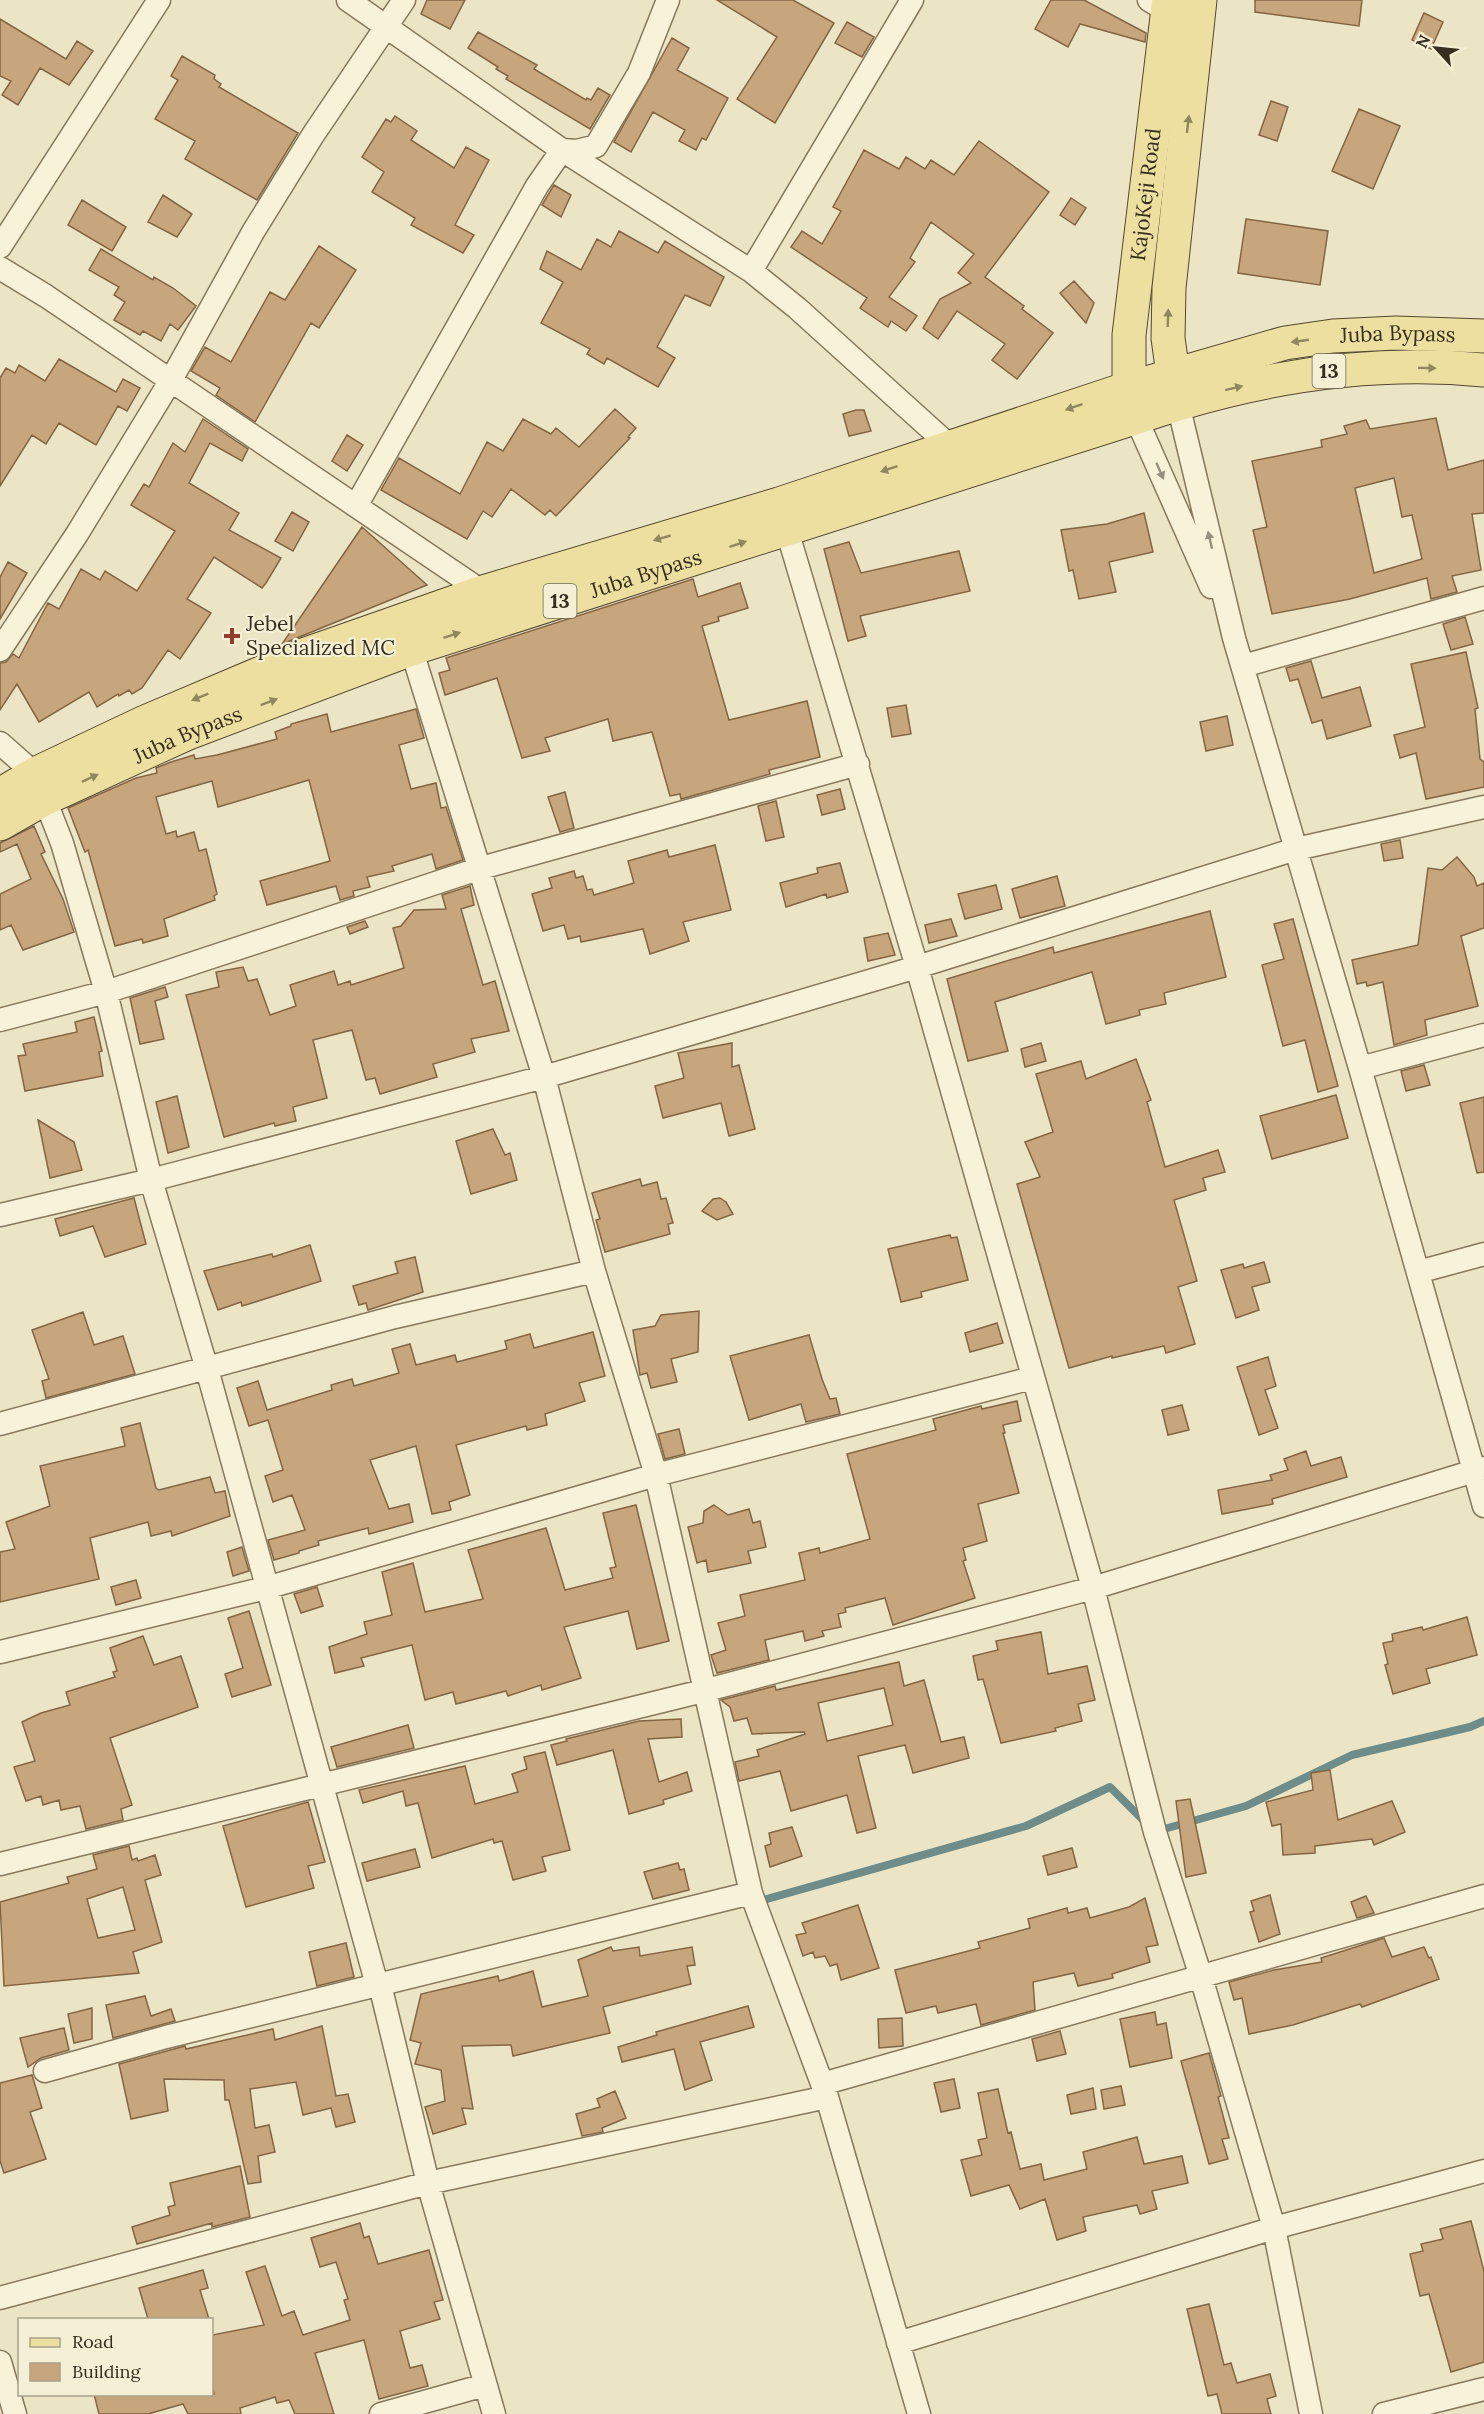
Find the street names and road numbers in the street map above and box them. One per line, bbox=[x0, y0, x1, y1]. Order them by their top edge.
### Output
street label: KajoKeji Road bbox=[1124, 127, 1167, 262]
street label: Juba Bypass bbox=[1338, 319, 1456, 349]
road number: 13 bbox=[1312, 354, 1346, 388]
street label: Juba Bypass bbox=[586, 543, 705, 604]
road number: 13 bbox=[544, 584, 576, 618]
street label: Juba Bypass bbox=[128, 700, 246, 770]

